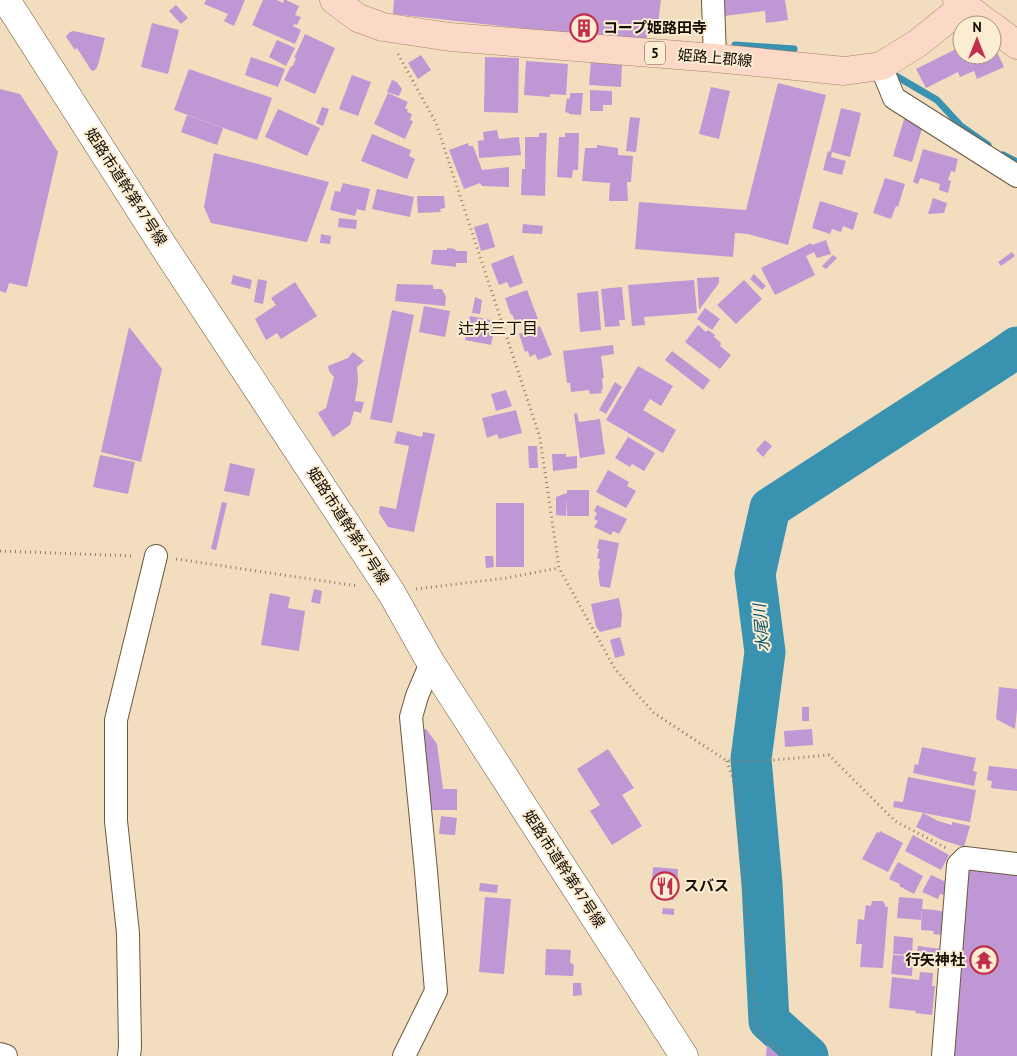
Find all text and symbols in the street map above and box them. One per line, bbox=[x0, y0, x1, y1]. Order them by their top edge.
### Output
building icon: コープ姫路田寺 bbox=[569, 13, 599, 43]
north arrow bbox=[952, 15, 1002, 65]
place label: コープ姫路田寺 bbox=[603, 18, 707, 37]
text: N bbox=[972, 18, 982, 36]
road number: 5 bbox=[645, 42, 665, 64]
street label: 姫路上郡線 bbox=[677, 45, 753, 70]
street label: 姫路市道幹第47号線 bbox=[81, 124, 172, 249]
district label: 辻井三丁目 bbox=[458, 318, 538, 338]
street label: 姫路市道幹第47号線 bbox=[303, 463, 394, 588]
water label: 水尾川 bbox=[749, 601, 773, 653]
street label: 姫路市道幹第47号線 bbox=[519, 806, 610, 931]
restaurant icon: スバス bbox=[650, 871, 680, 901]
place label: スバス bbox=[684, 876, 729, 895]
temple icon: 行矢神社 bbox=[969, 945, 999, 975]
place label: 行矢神社 bbox=[905, 950, 965, 969]

